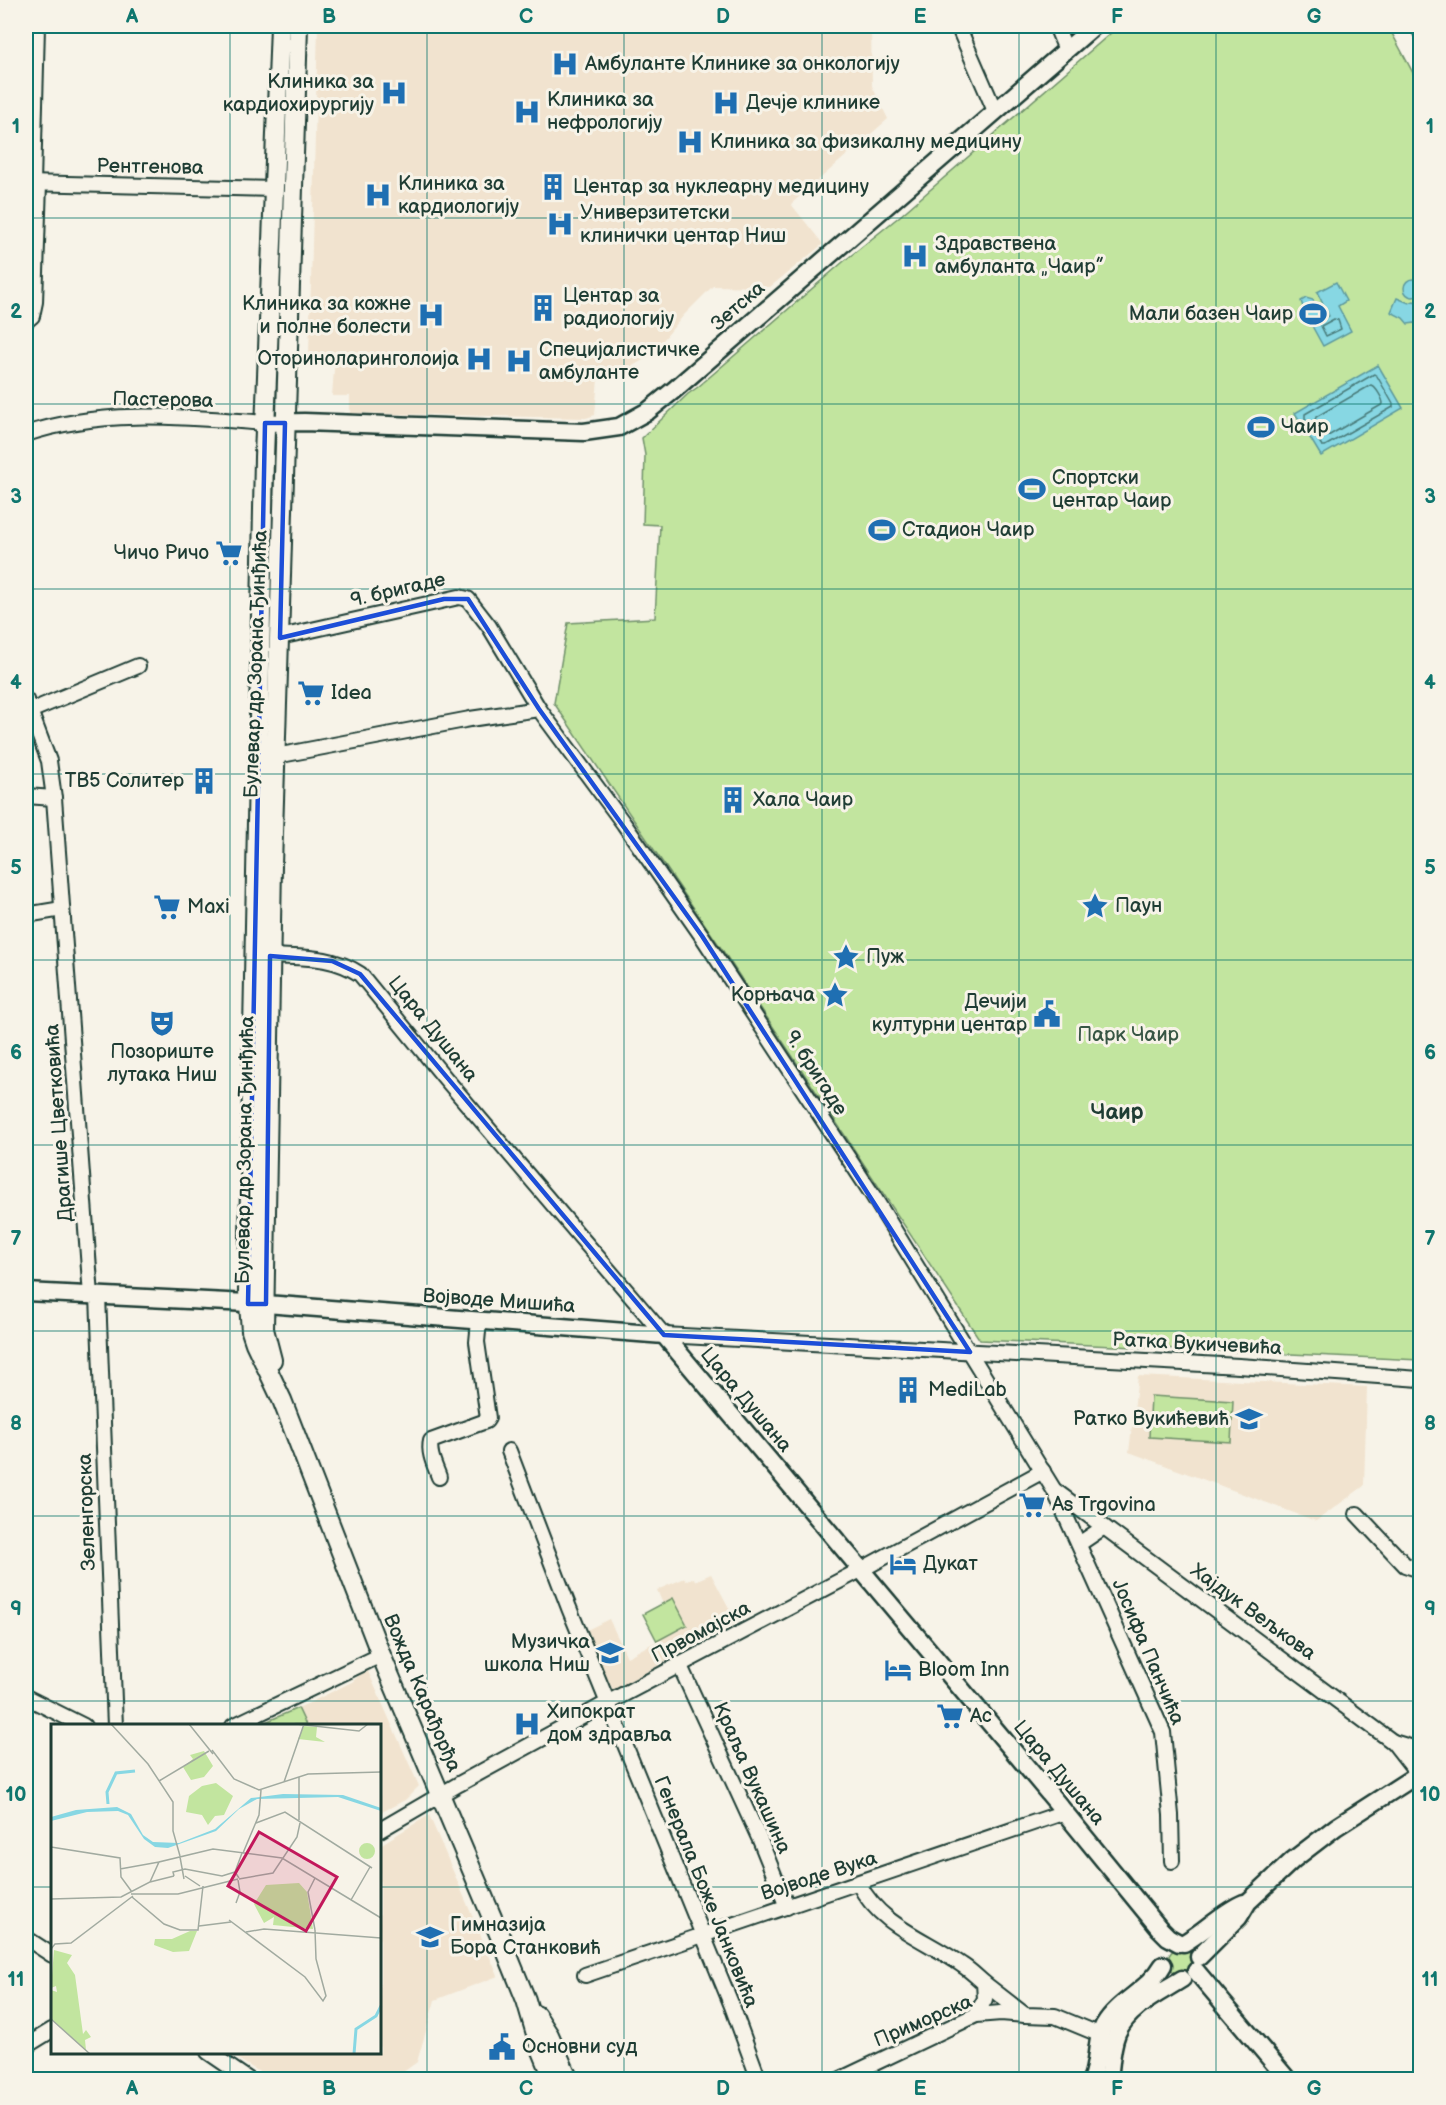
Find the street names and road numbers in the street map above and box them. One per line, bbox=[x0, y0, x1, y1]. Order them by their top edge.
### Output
street label: Рентгенова bbox=[96, 154, 204, 180]
street label: Зетска bbox=[706, 276, 770, 336]
street label: Пастерова bbox=[112, 387, 214, 413]
street label: Булевар др Зорана Ђинђића bbox=[239, 529, 273, 799]
street label: 9. бригаде bbox=[348, 567, 448, 613]
street label: Цара Душана bbox=[383, 971, 483, 1087]
street label: Булевар др Зорана Ђинђића bbox=[231, 1015, 259, 1284]
street label: Драгише Цветковића bbox=[40, 1023, 78, 1223]
street label: 9. бригаде bbox=[780, 1026, 852, 1120]
street label: Војводе Мишића bbox=[422, 1284, 576, 1318]
street label: Ратка Вукичевића bbox=[1112, 1328, 1283, 1360]
street label: Цара Душана bbox=[695, 1343, 797, 1457]
street label: Зеленгорска bbox=[73, 1453, 101, 1571]
street label: Хајдук Вељкова bbox=[1186, 1558, 1321, 1666]
street label: Јосифа Панчића bbox=[1106, 1575, 1190, 1729]
street label: Првомајска bbox=[647, 1596, 755, 1668]
street label: Вожда Карађорђа bbox=[378, 1610, 466, 1776]
street label: Краља Вукашина bbox=[708, 1698, 796, 1858]
street label: Цара Душана bbox=[1008, 1716, 1110, 1830]
street label: Генерала Боже Јанковића bbox=[649, 1773, 764, 2011]
street label: Војводе Вука bbox=[758, 1846, 880, 1906]
street label: Приморска bbox=[870, 1990, 976, 2052]

